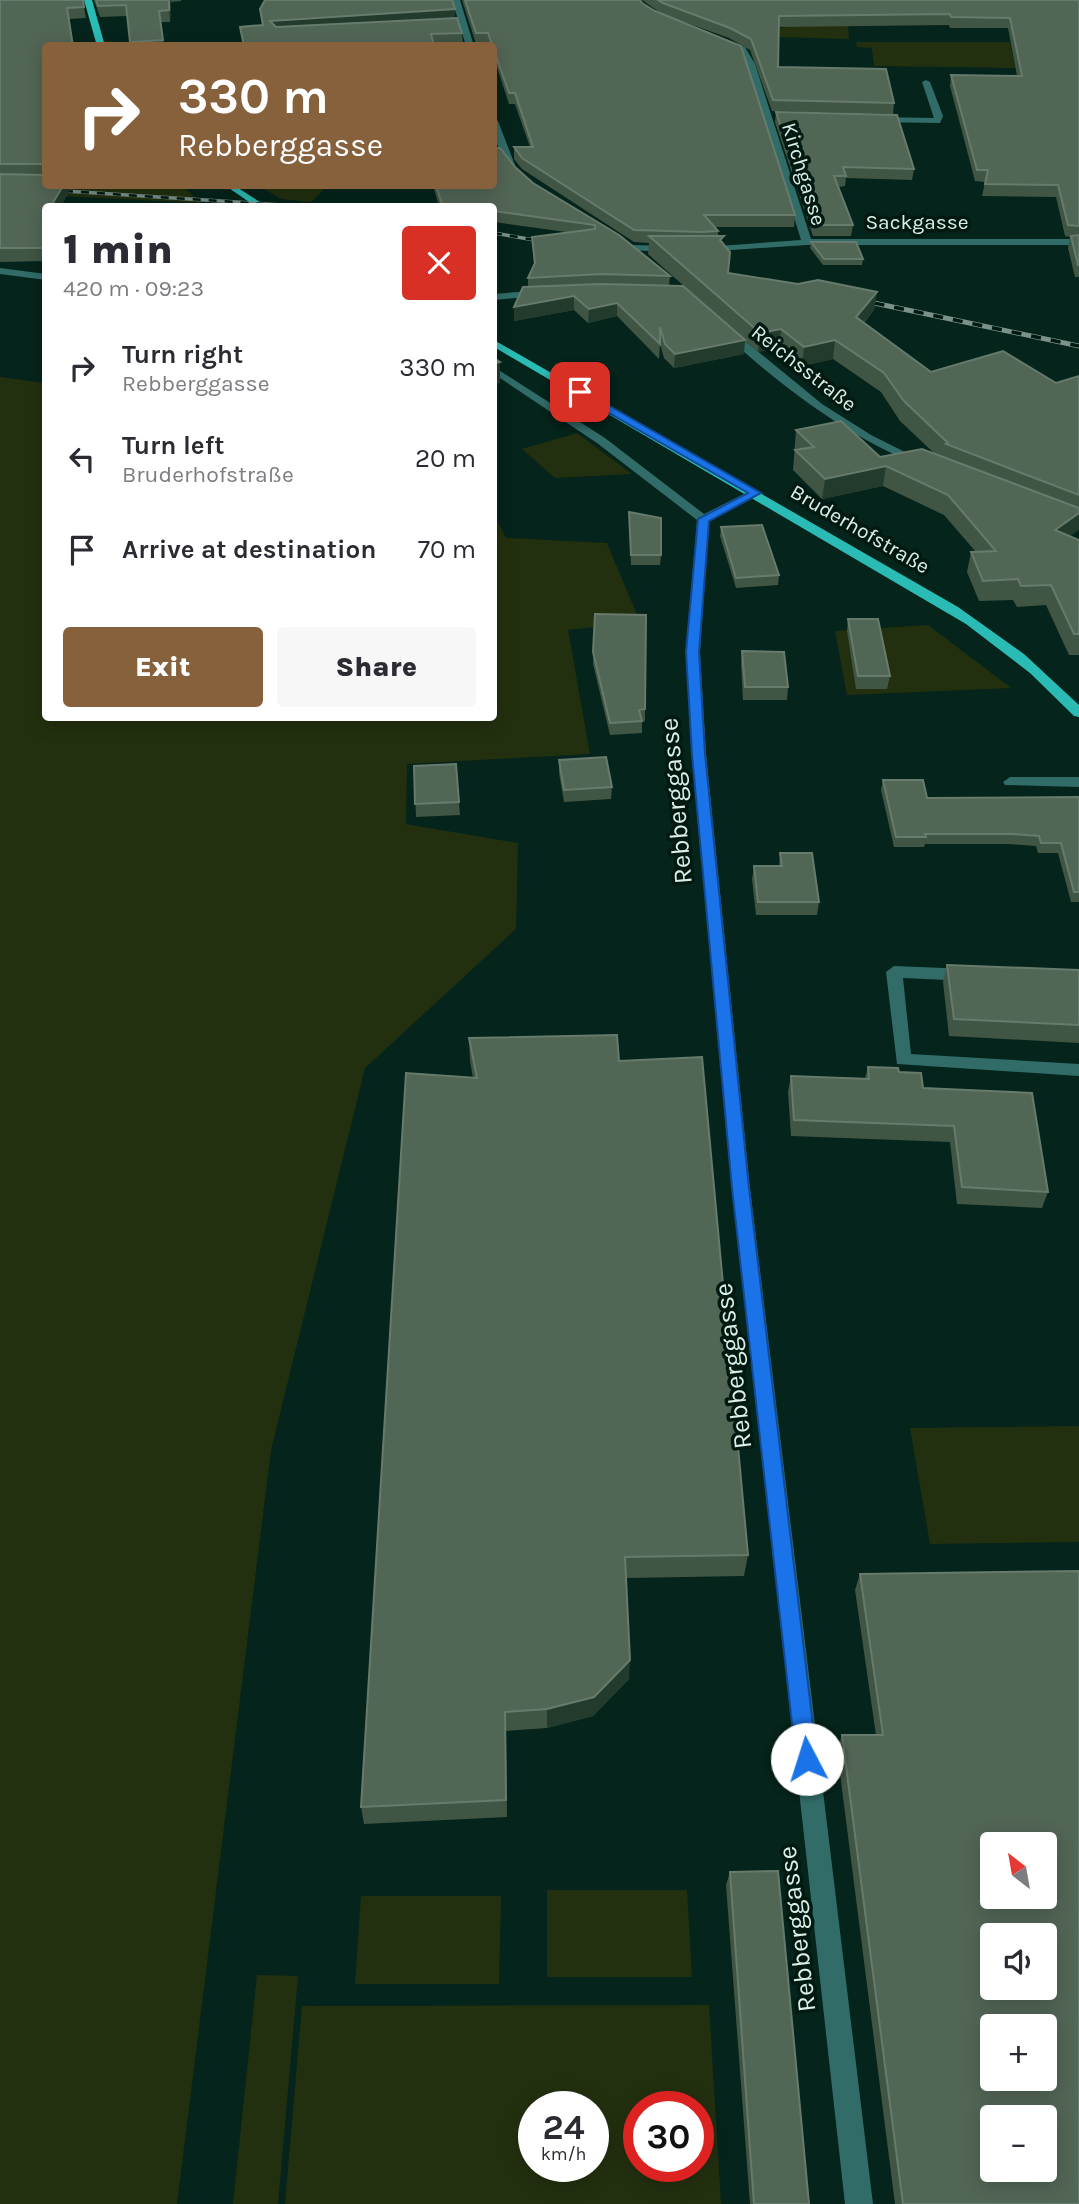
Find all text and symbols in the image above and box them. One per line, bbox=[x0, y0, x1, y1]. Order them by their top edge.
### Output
text: 330 m bbox=[178, 68, 329, 125]
icon: right bbox=[63, 70, 154, 161]
street label: Kirchgasse bbox=[777, 120, 831, 228]
text: Rebberggasse bbox=[178, 127, 383, 164]
street label: Sackgasse bbox=[865, 210, 969, 234]
text: 1 min bbox=[63, 224, 173, 274]
button: close bbox=[402, 226, 476, 300]
text: 420 m · 09:23 bbox=[63, 275, 204, 302]
street label: Reichsstraße bbox=[747, 320, 861, 416]
text: Turn right bbox=[122, 339, 243, 370]
icon: right bbox=[63, 349, 101, 387]
text: 330 m bbox=[399, 352, 476, 383]
pin bbox=[550, 362, 610, 422]
text: Rebberggasse bbox=[122, 370, 270, 397]
icon: arrive bbox=[561, 373, 599, 411]
text: Turn left bbox=[122, 430, 224, 461]
icon: left bbox=[63, 440, 101, 478]
text: 20 m bbox=[415, 443, 476, 474]
text: Bruderhofstraße bbox=[122, 461, 294, 488]
street label: Bruderhofstraße bbox=[786, 479, 934, 579]
icon: arrive bbox=[63, 531, 101, 569]
text: Arrive at destination bbox=[122, 534, 376, 565]
text: 70 m bbox=[418, 534, 476, 565]
button: Exit bbox=[63, 627, 263, 707]
button: Share bbox=[277, 627, 476, 707]
street label: Rebberggasse bbox=[653, 717, 699, 885]
street label: Rebberggasse bbox=[707, 1281, 759, 1451]
position arrow bbox=[770, 1722, 844, 1796]
north arrow bbox=[980, 1832, 1057, 1909]
map controls bbox=[980, 1832, 1057, 2182]
street label: Rebberggasse bbox=[771, 1844, 823, 2014]
button: sound bbox=[980, 1923, 1057, 2000]
button: + bbox=[980, 2014, 1057, 2091]
speed limit sign: 30 bbox=[623, 2091, 714, 2182]
button: − bbox=[980, 2105, 1057, 2182]
text: 24 bbox=[543, 2107, 585, 2148]
text: km/h bbox=[541, 2143, 586, 2165]

